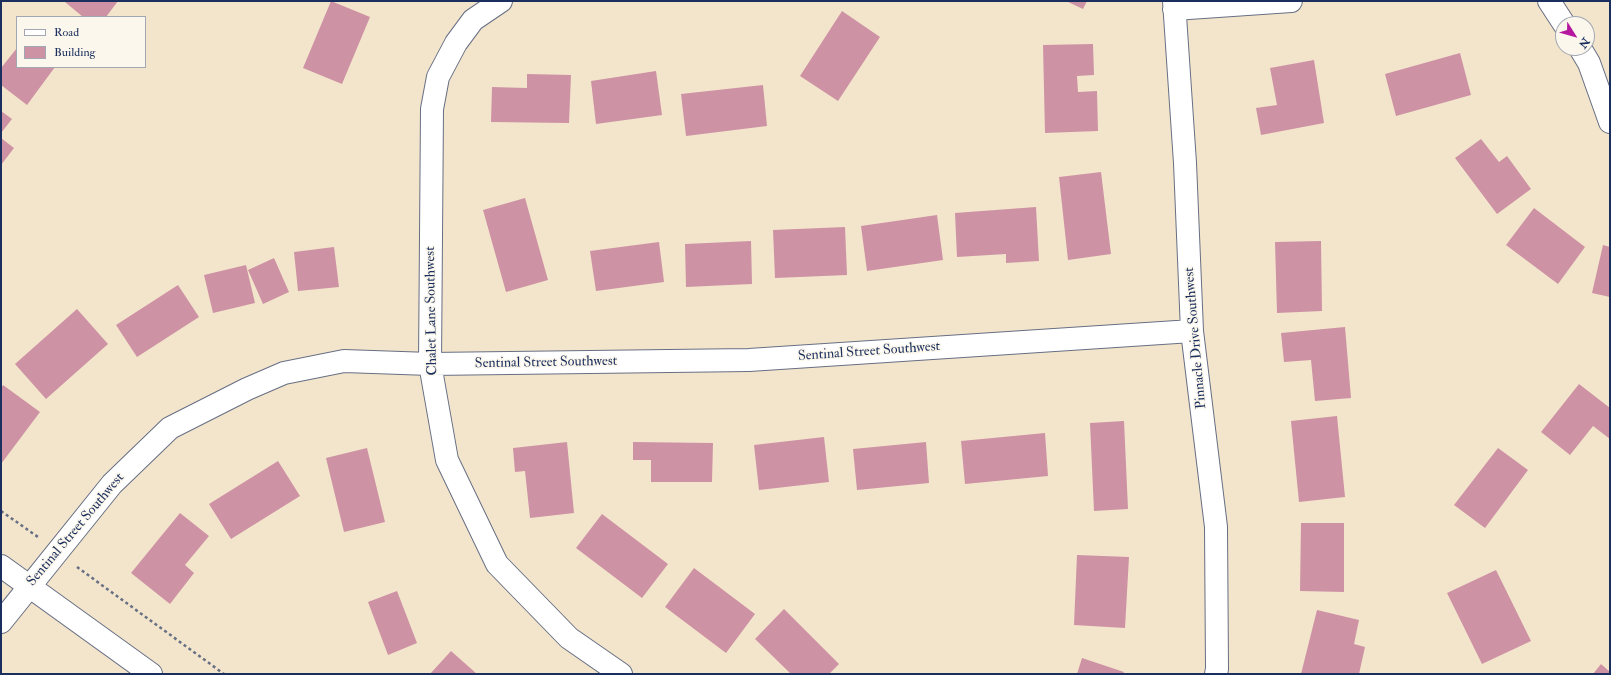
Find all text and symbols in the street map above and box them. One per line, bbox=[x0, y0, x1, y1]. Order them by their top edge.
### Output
legend bbox=[16, 16, 146, 68]
north arrow bbox=[1555, 16, 1595, 56]
text: Road bbox=[54, 25, 79, 40]
text: N bbox=[1576, 35, 1592, 51]
text: Building bbox=[54, 45, 95, 60]
street label: Chalet Lane Southwest bbox=[422, 246, 442, 376]
street label: Pinnacle Drive Southwest bbox=[1181, 266, 1211, 410]
street label: Sentinal Street Southwest bbox=[797, 339, 941, 365]
street label: Sentinal Street Southwest bbox=[475, 353, 617, 373]
street label: Sentinal Street Southwest bbox=[24, 470, 128, 590]

